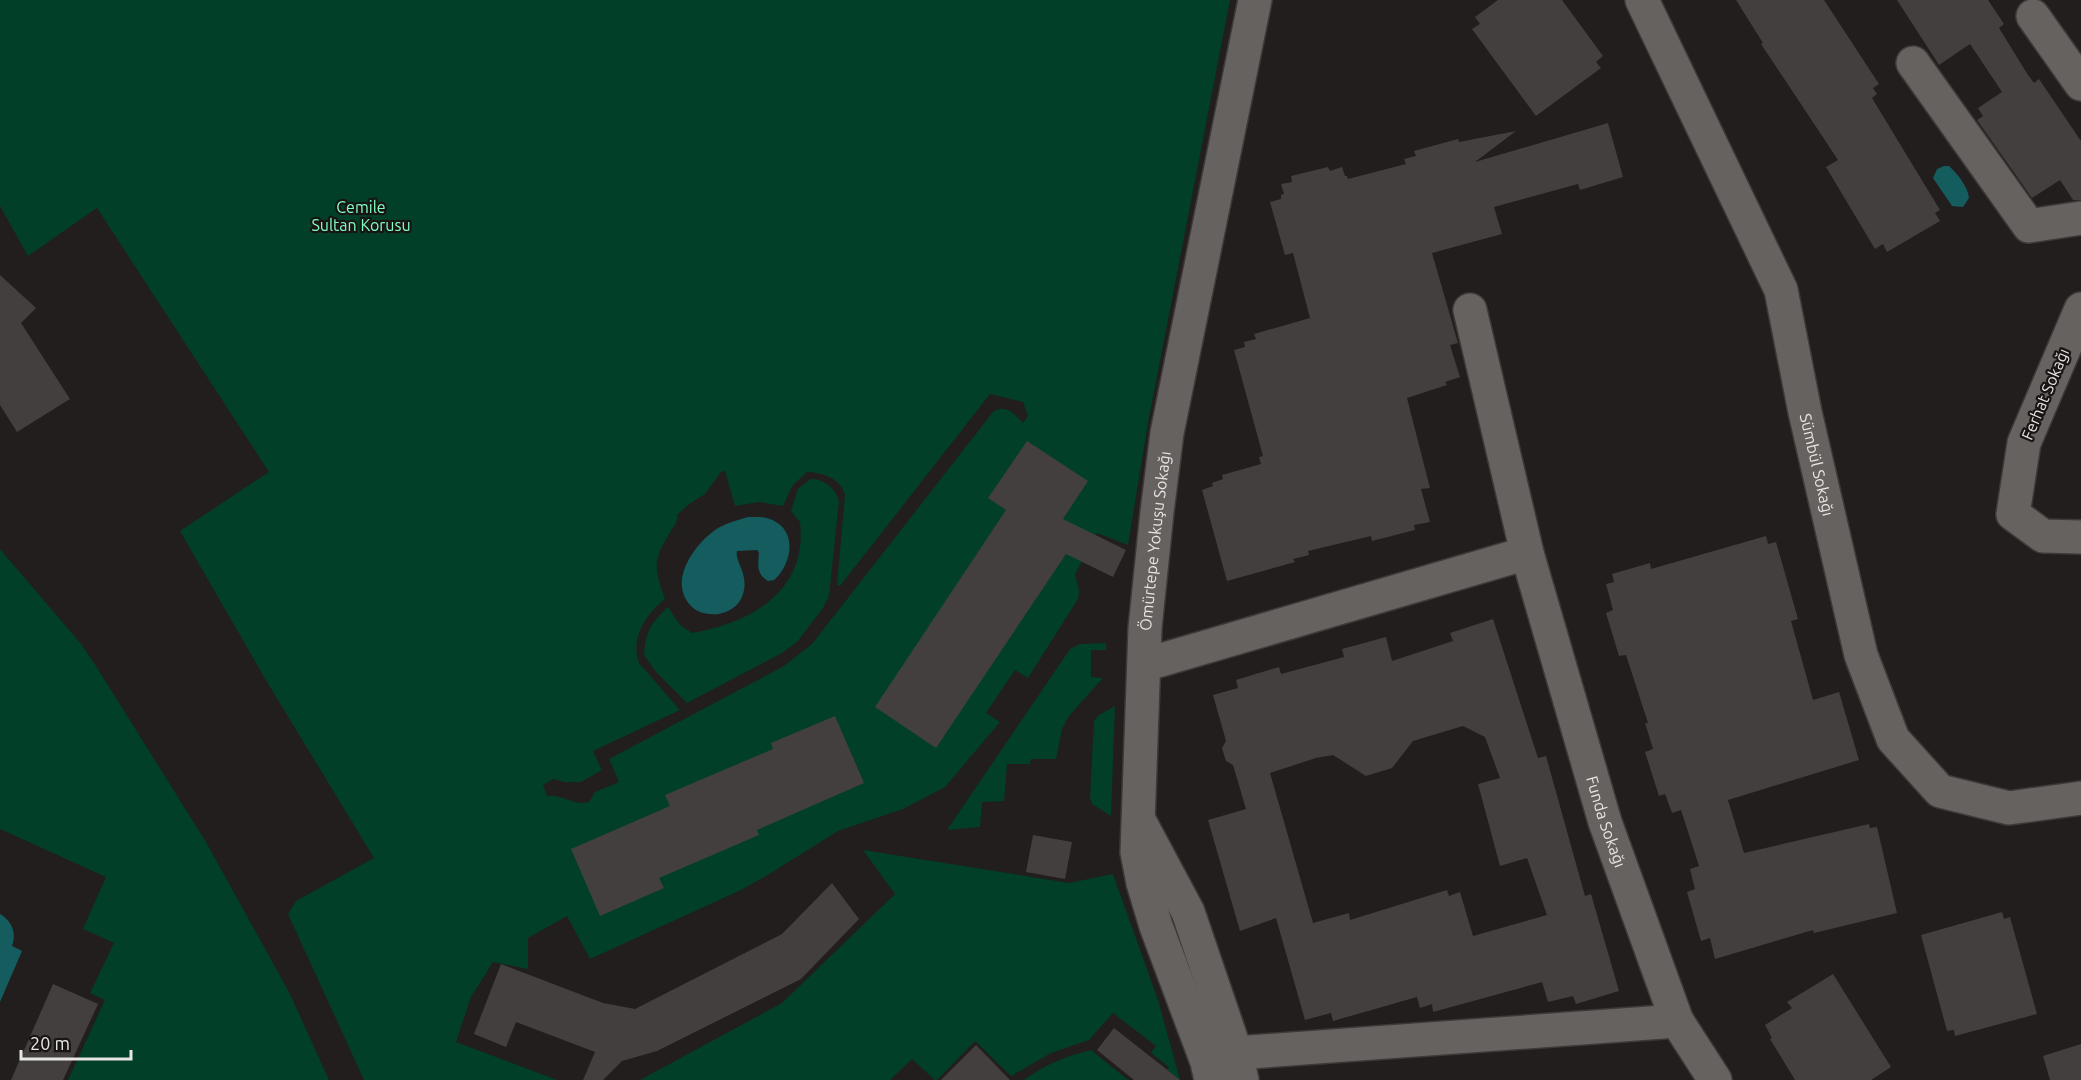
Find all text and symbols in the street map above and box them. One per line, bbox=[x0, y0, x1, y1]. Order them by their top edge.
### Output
park label: Cemile Sultan Korusu bbox=[311, 198, 411, 234]
street label: Ferhat Sokağı bbox=[2018, 346, 2072, 442]
street label: Sümbül Sokağı bbox=[1797, 412, 1838, 518]
street label: Ömürtepe Yokuşu Sokağı bbox=[1136, 450, 1174, 632]
street label: Funda Sokağı bbox=[1583, 774, 1630, 870]
scale bar bbox=[21, 1023, 130, 1061]
text: 20 m bbox=[30, 1033, 70, 1053]

